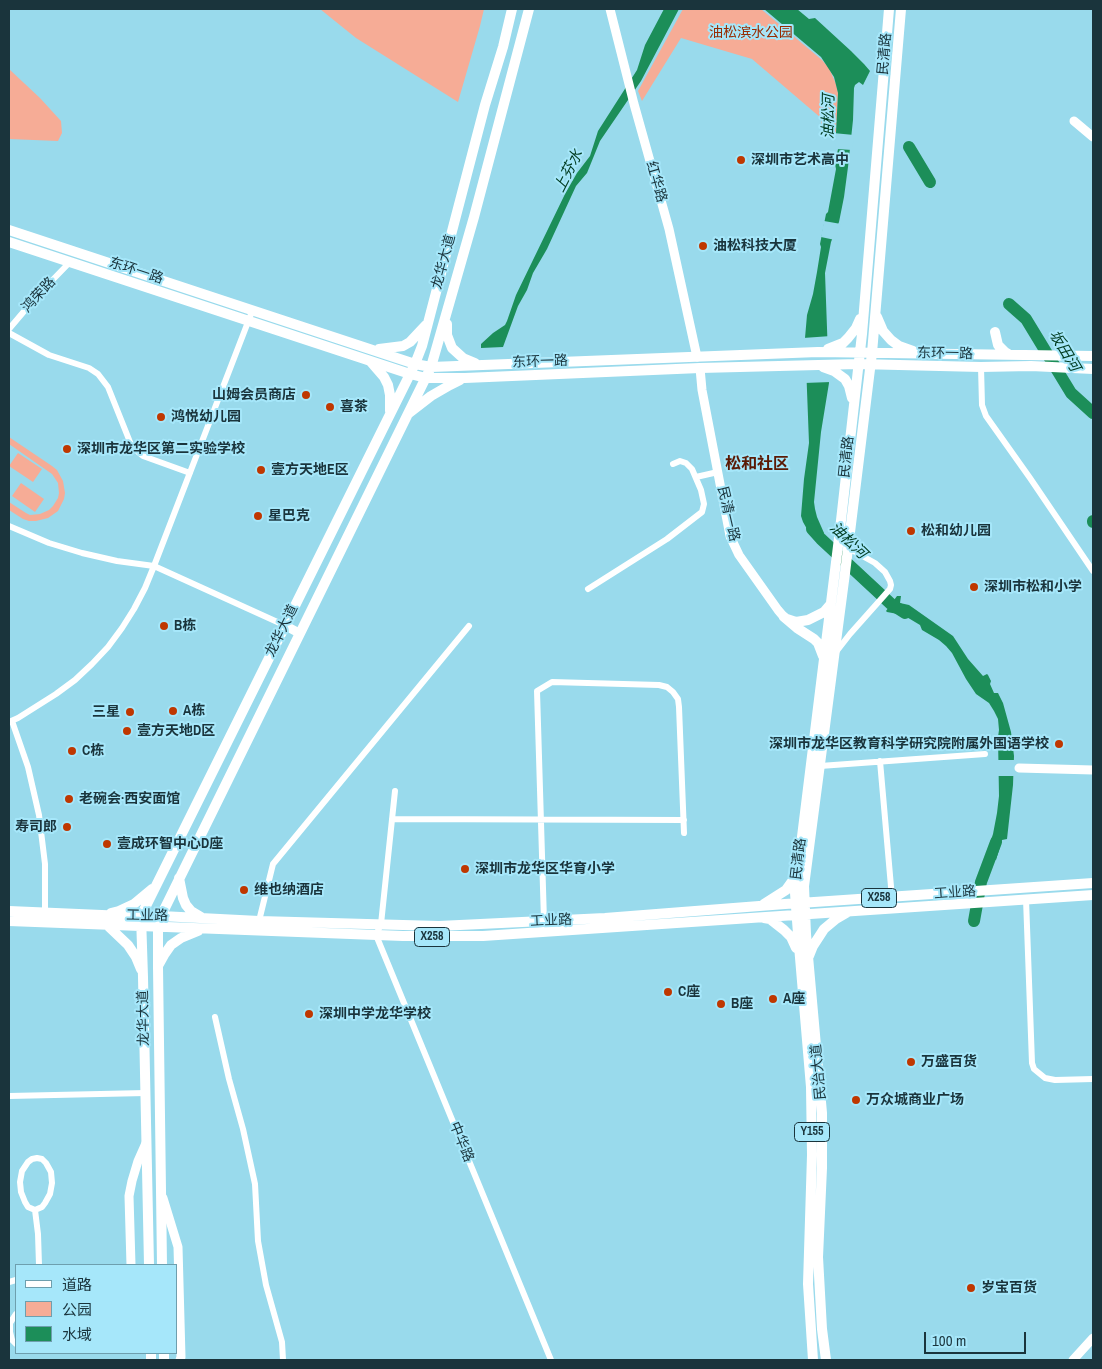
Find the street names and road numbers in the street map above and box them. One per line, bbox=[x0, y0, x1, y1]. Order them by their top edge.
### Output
street label: 民清路 bbox=[875, 32, 895, 76]
street label: 红华路 bbox=[642, 159, 670, 205]
street label: 龙华大道 bbox=[429, 233, 459, 291]
street label: 东环一路 bbox=[107, 254, 165, 288]
street label: 鸿荣路 bbox=[19, 274, 59, 316]
street label: 东环一路 bbox=[917, 345, 973, 363]
street label: 东环一路 bbox=[512, 353, 568, 371]
street label: 民清路 bbox=[836, 435, 858, 479]
street label: 民清一路 bbox=[714, 485, 742, 543]
street label: 龙华大道 bbox=[262, 602, 302, 660]
street label: 民清路 bbox=[788, 837, 810, 881]
street label: 工业路 bbox=[933, 883, 977, 903]
road number: X258 bbox=[862, 888, 896, 908]
street label: 工业路 bbox=[126, 907, 168, 925]
street label: 工业路 bbox=[530, 912, 572, 930]
road number: X258 bbox=[414, 928, 450, 946]
street label: 龙华大道 bbox=[135, 990, 153, 1046]
street label: 民治大道 bbox=[808, 1043, 830, 1101]
street label: 中华路 bbox=[445, 1119, 477, 1165]
road number: Y155 bbox=[794, 1122, 830, 1142]

